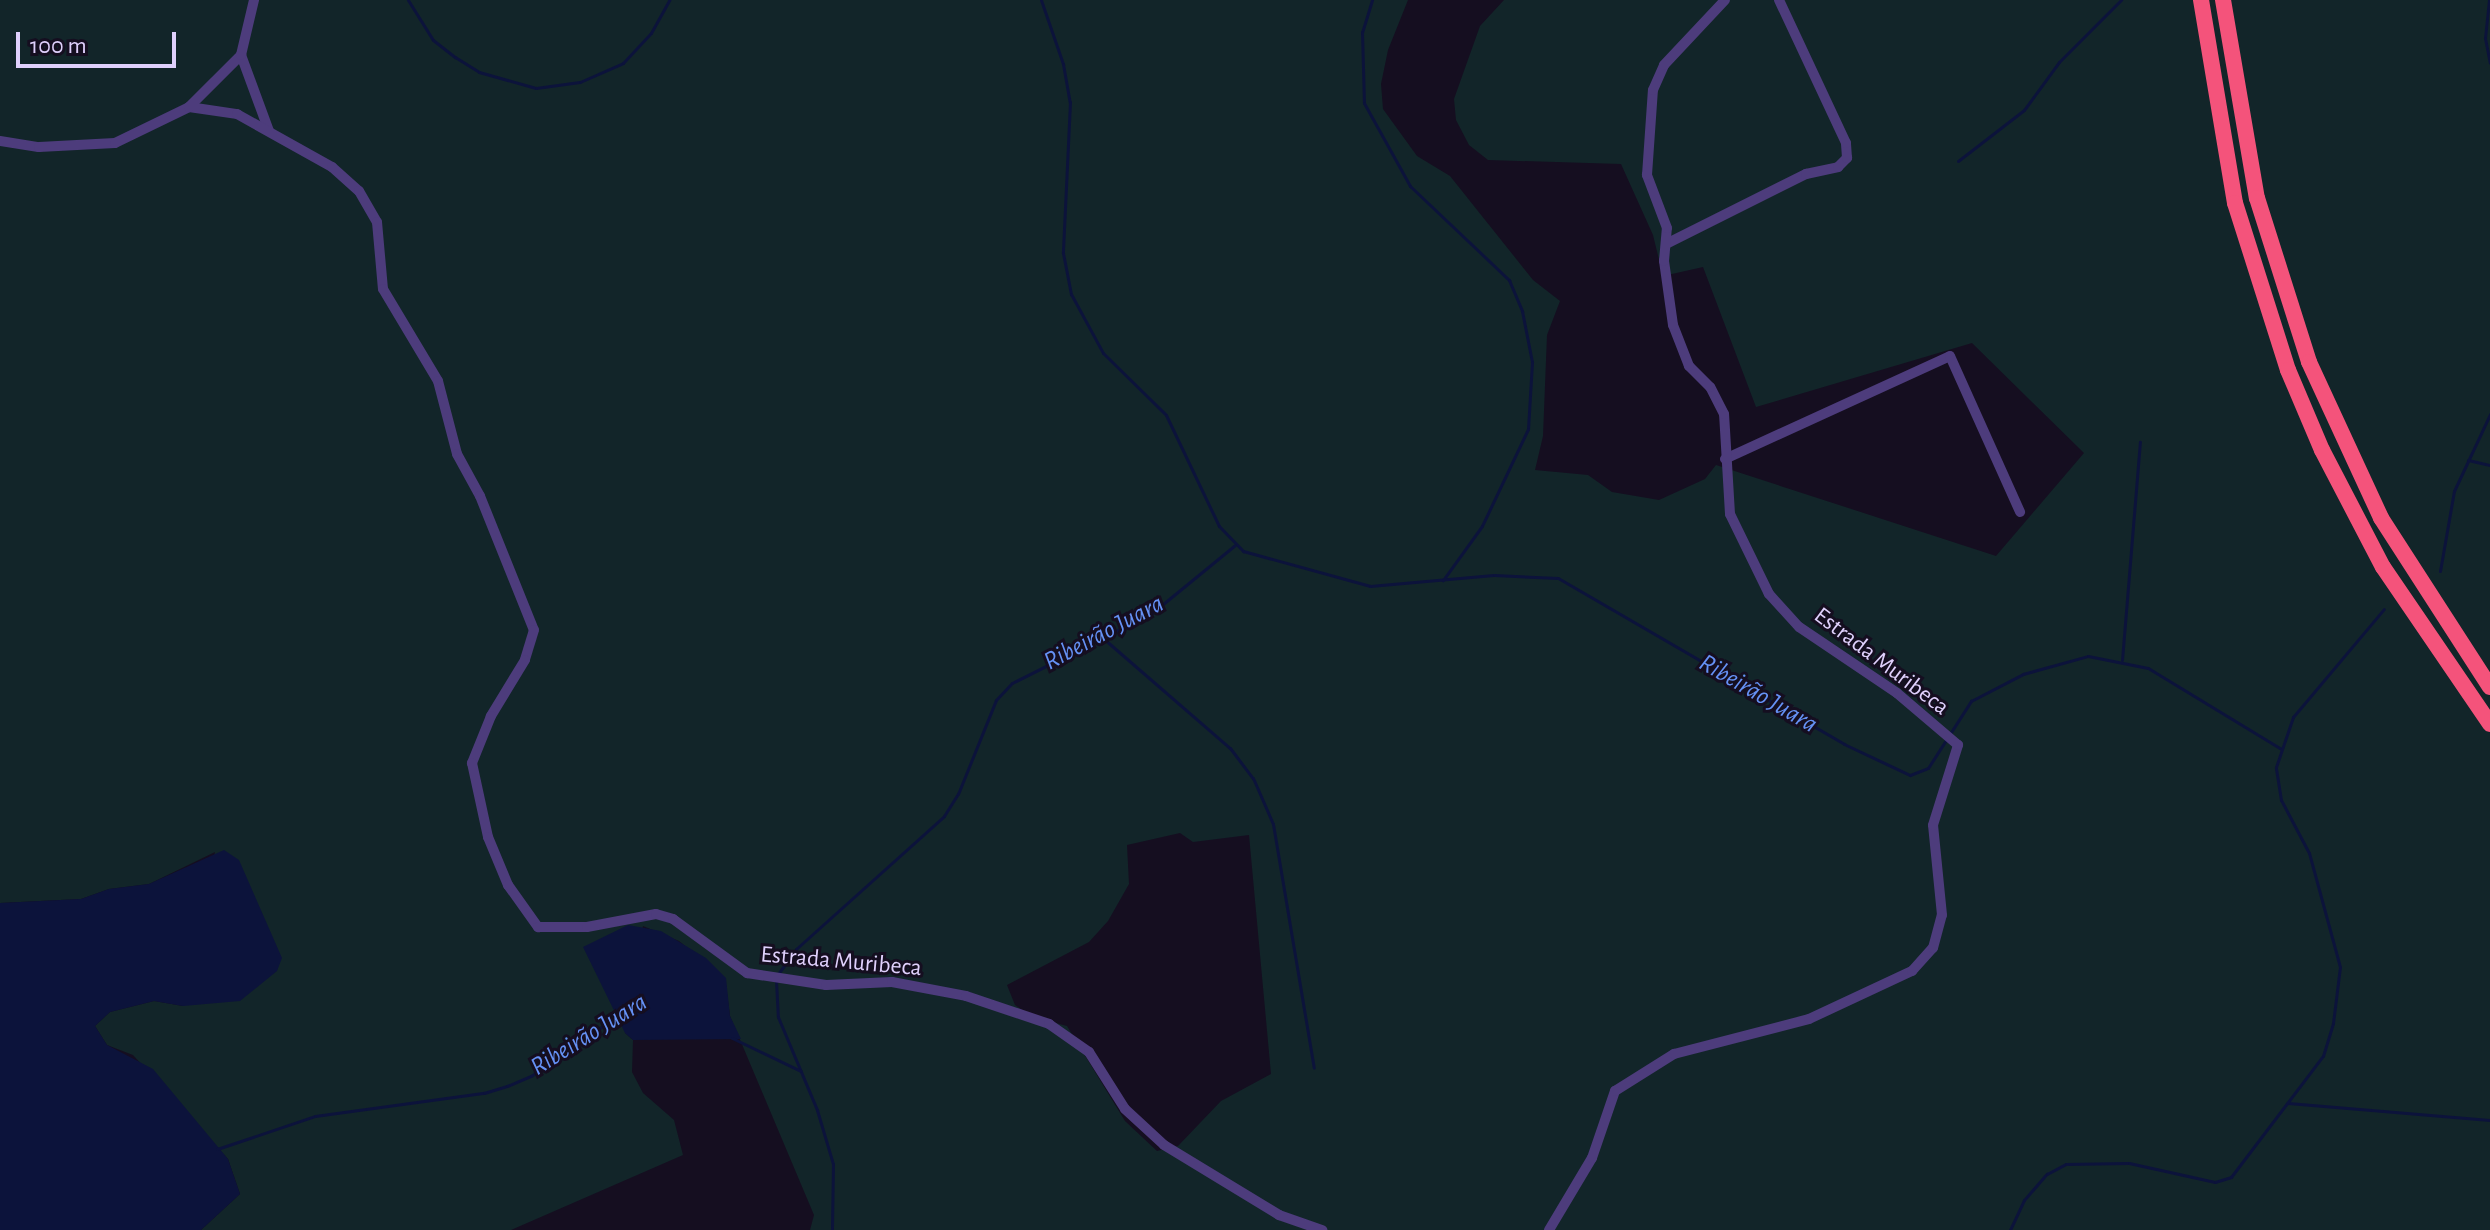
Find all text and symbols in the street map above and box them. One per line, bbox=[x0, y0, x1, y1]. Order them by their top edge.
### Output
scale bar bbox=[20, 16, 180, 66]
text: 100 m bbox=[30, 34, 87, 58]
water label: Ribeirão Juara bbox=[1039, 588, 1169, 678]
street label: Estrada Muribeca bbox=[1808, 602, 1954, 722]
water label: Ribeirão Juara bbox=[1693, 648, 1823, 740]
street label: Estrada Muribeca bbox=[759, 941, 923, 983]
water label: Ribeirão Juara bbox=[525, 987, 653, 1083]

